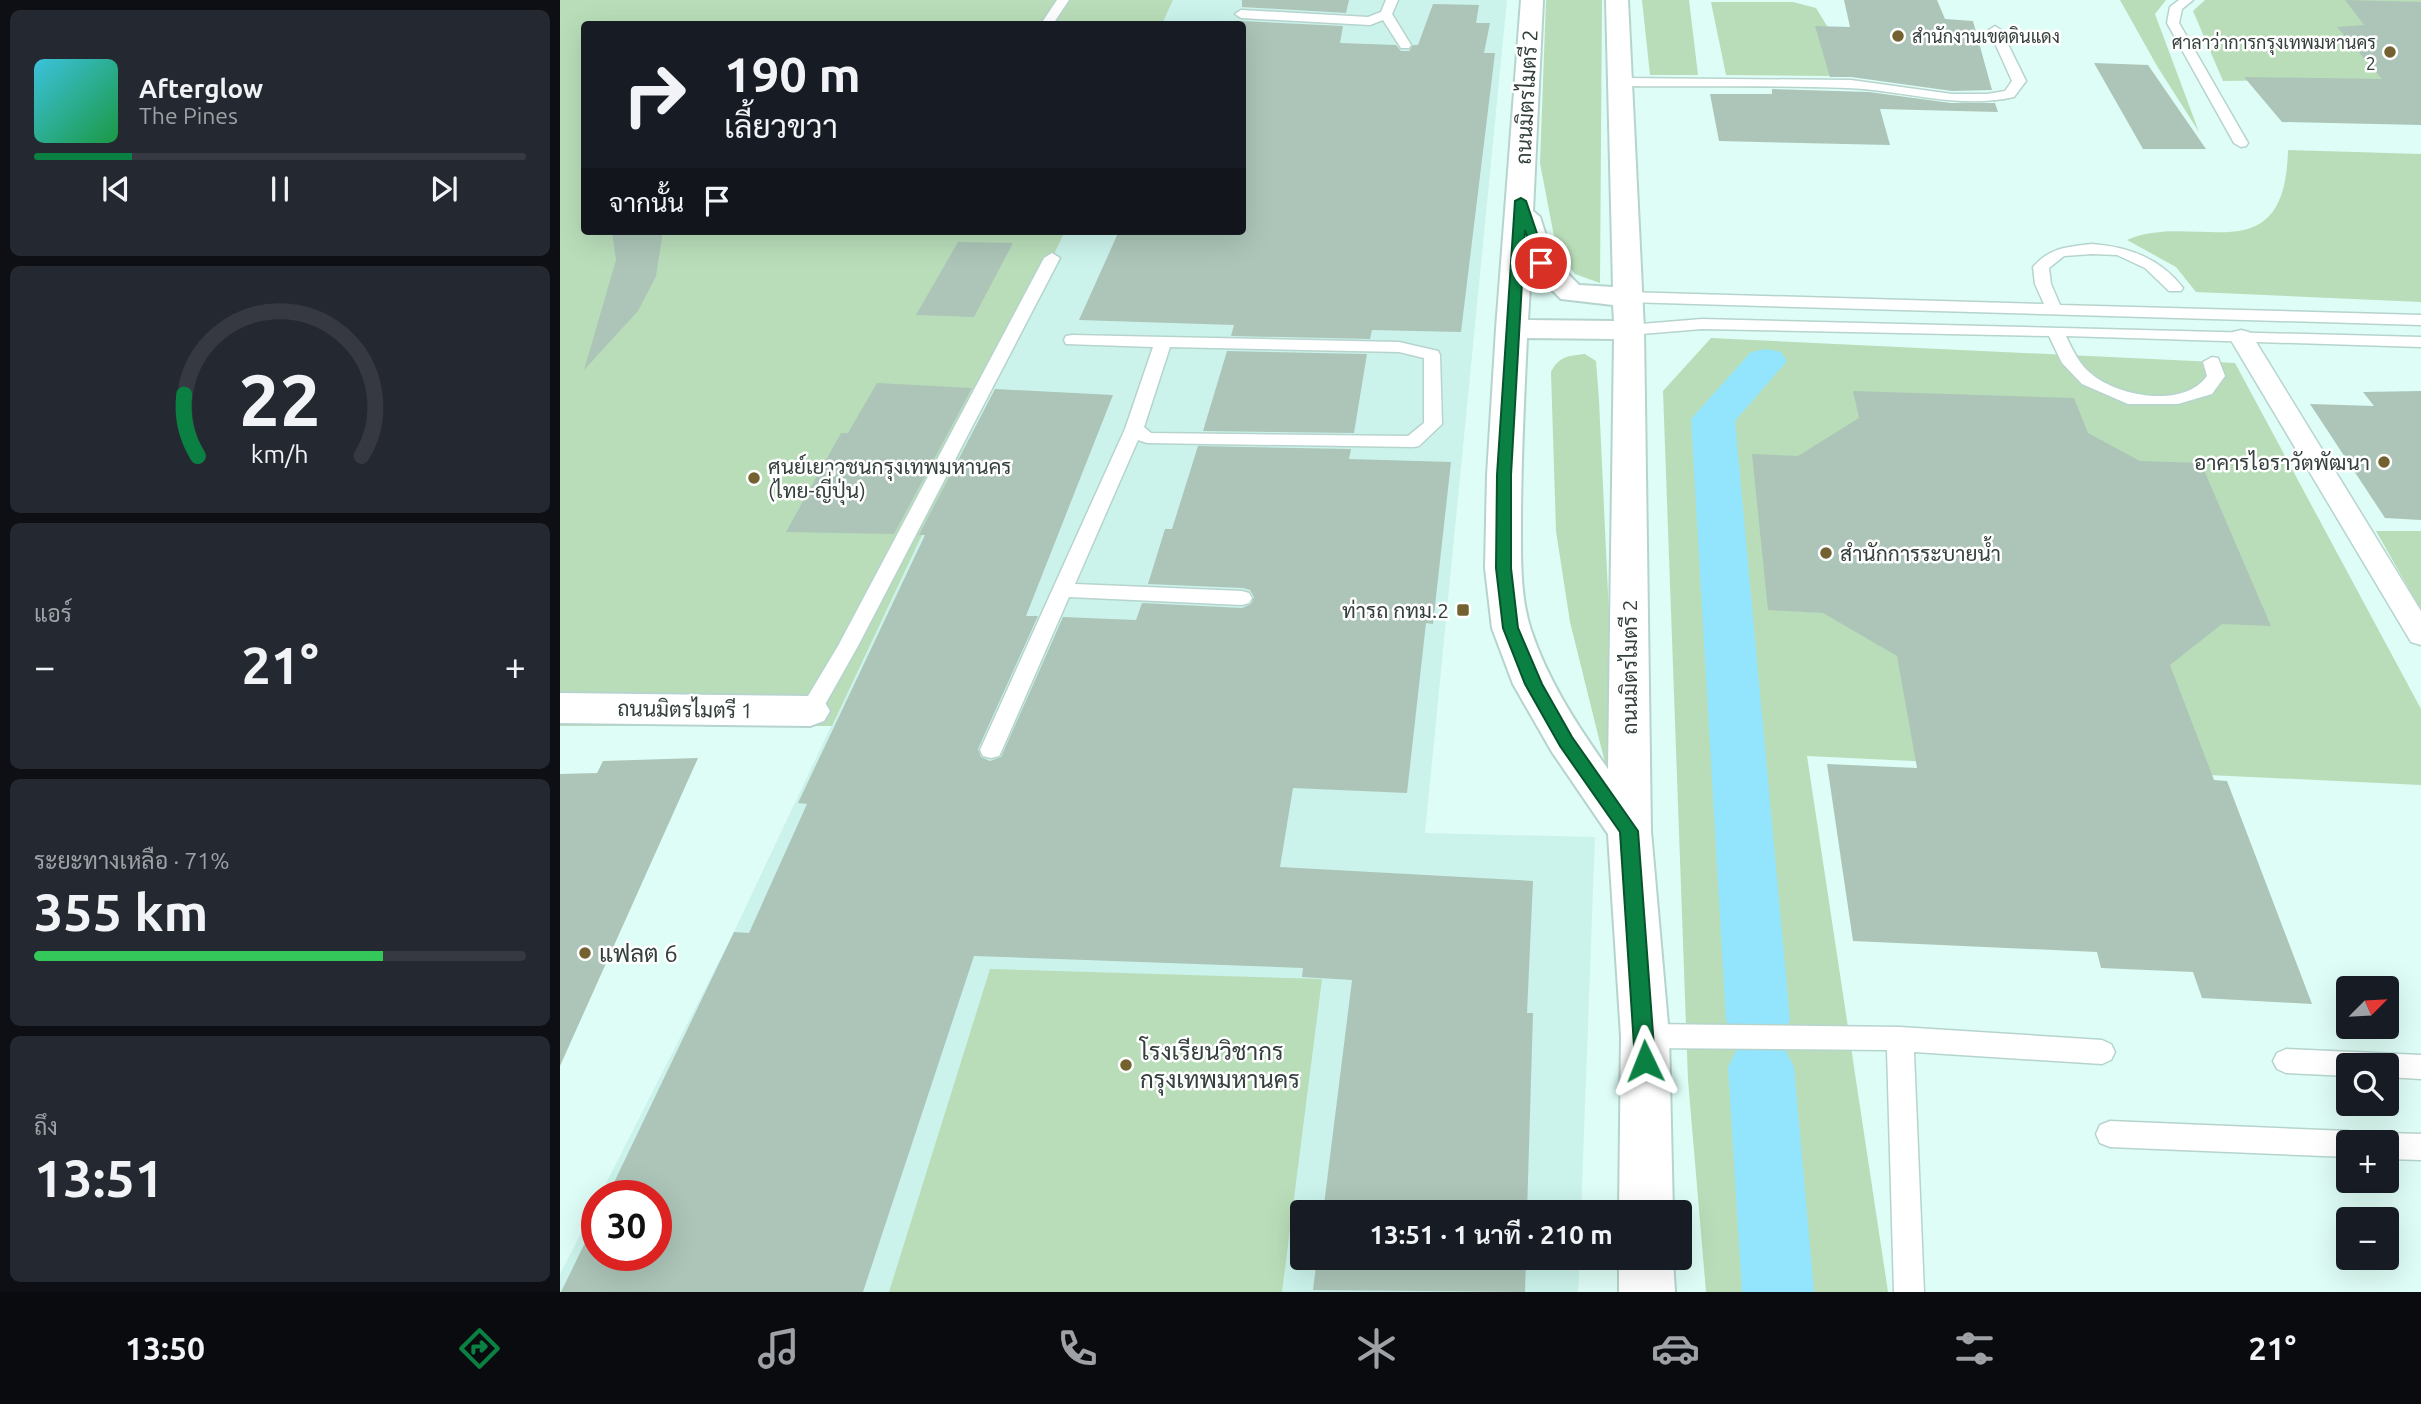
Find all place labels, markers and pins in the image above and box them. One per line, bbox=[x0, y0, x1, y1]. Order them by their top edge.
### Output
place label: สำนักงานเขตดินแดง bbox=[1912, 26, 2060, 46]
marker: สำนักงานเขตดินแดง bbox=[1890, 28, 1906, 44]
place label: ศาลาว่าการกรุงเทพมหานคร 2 bbox=[2172, 31, 2376, 73]
marker: ศาลาว่าการกรุงเทพมหานคร 2 bbox=[2382, 44, 2398, 60]
pin bbox=[1511, 233, 1571, 293]
place label: อาคารไอราวัตพัฒนา bbox=[2194, 450, 2370, 474]
place label: ศูนย์เยาวชนกรุงเทพมหานคร (ไทย-ญี่ปุ่น) bbox=[768, 453, 1011, 505]
marker: อาคารไอราวัตพัฒนา bbox=[2376, 454, 2392, 470]
marker: ศูนย์เยาวชนกรุงเทพมหานคร (ไทย-ญี่ปุ่น) bbox=[746, 470, 762, 486]
place label: สำนักการระบายน้ำ bbox=[1840, 536, 2001, 565]
marker: สำนักการระบายน้ำ bbox=[1818, 545, 1834, 561]
place label: ท่ารถ กทม.2 bbox=[1342, 598, 1449, 622]
marker: ท่ารถ กทม.2 bbox=[1455, 602, 1471, 618]
place label: แฟลต 6 bbox=[599, 940, 678, 967]
marker: แฟลต 6 bbox=[577, 945, 593, 961]
place label: โรงเรียนวิชากร กรุงเทพมหานคร bbox=[1138, 1036, 1300, 1096]
marker: โรงเรียนวิชากร กรุงเทพมหานคร bbox=[1118, 1057, 1134, 1073]

